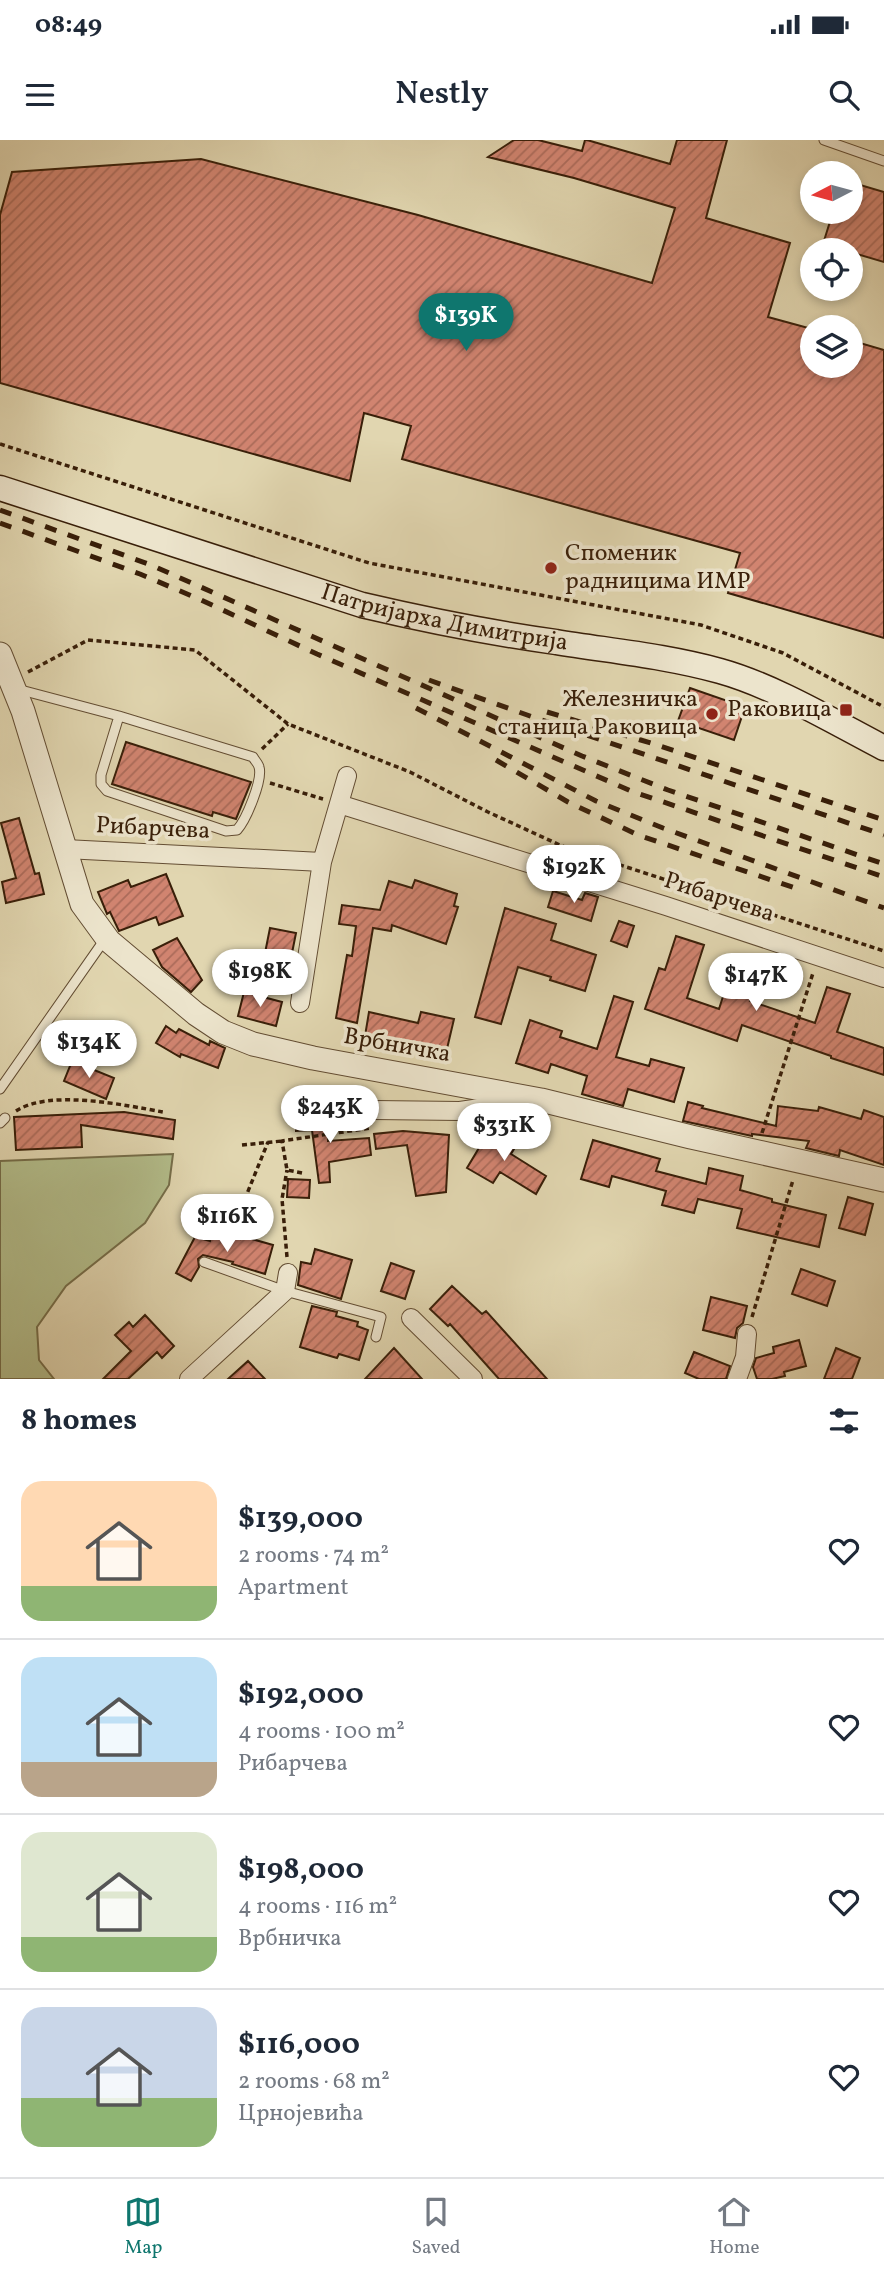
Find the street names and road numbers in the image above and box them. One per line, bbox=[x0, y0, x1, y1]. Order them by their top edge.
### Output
street label: Патријарха Димитрија bbox=[316, 576, 570, 661]
street label: Рибарчева bbox=[95, 809, 211, 849]
street label: Рибарчева bbox=[659, 864, 779, 932]
street label: Врбничка bbox=[341, 1020, 453, 1072]

